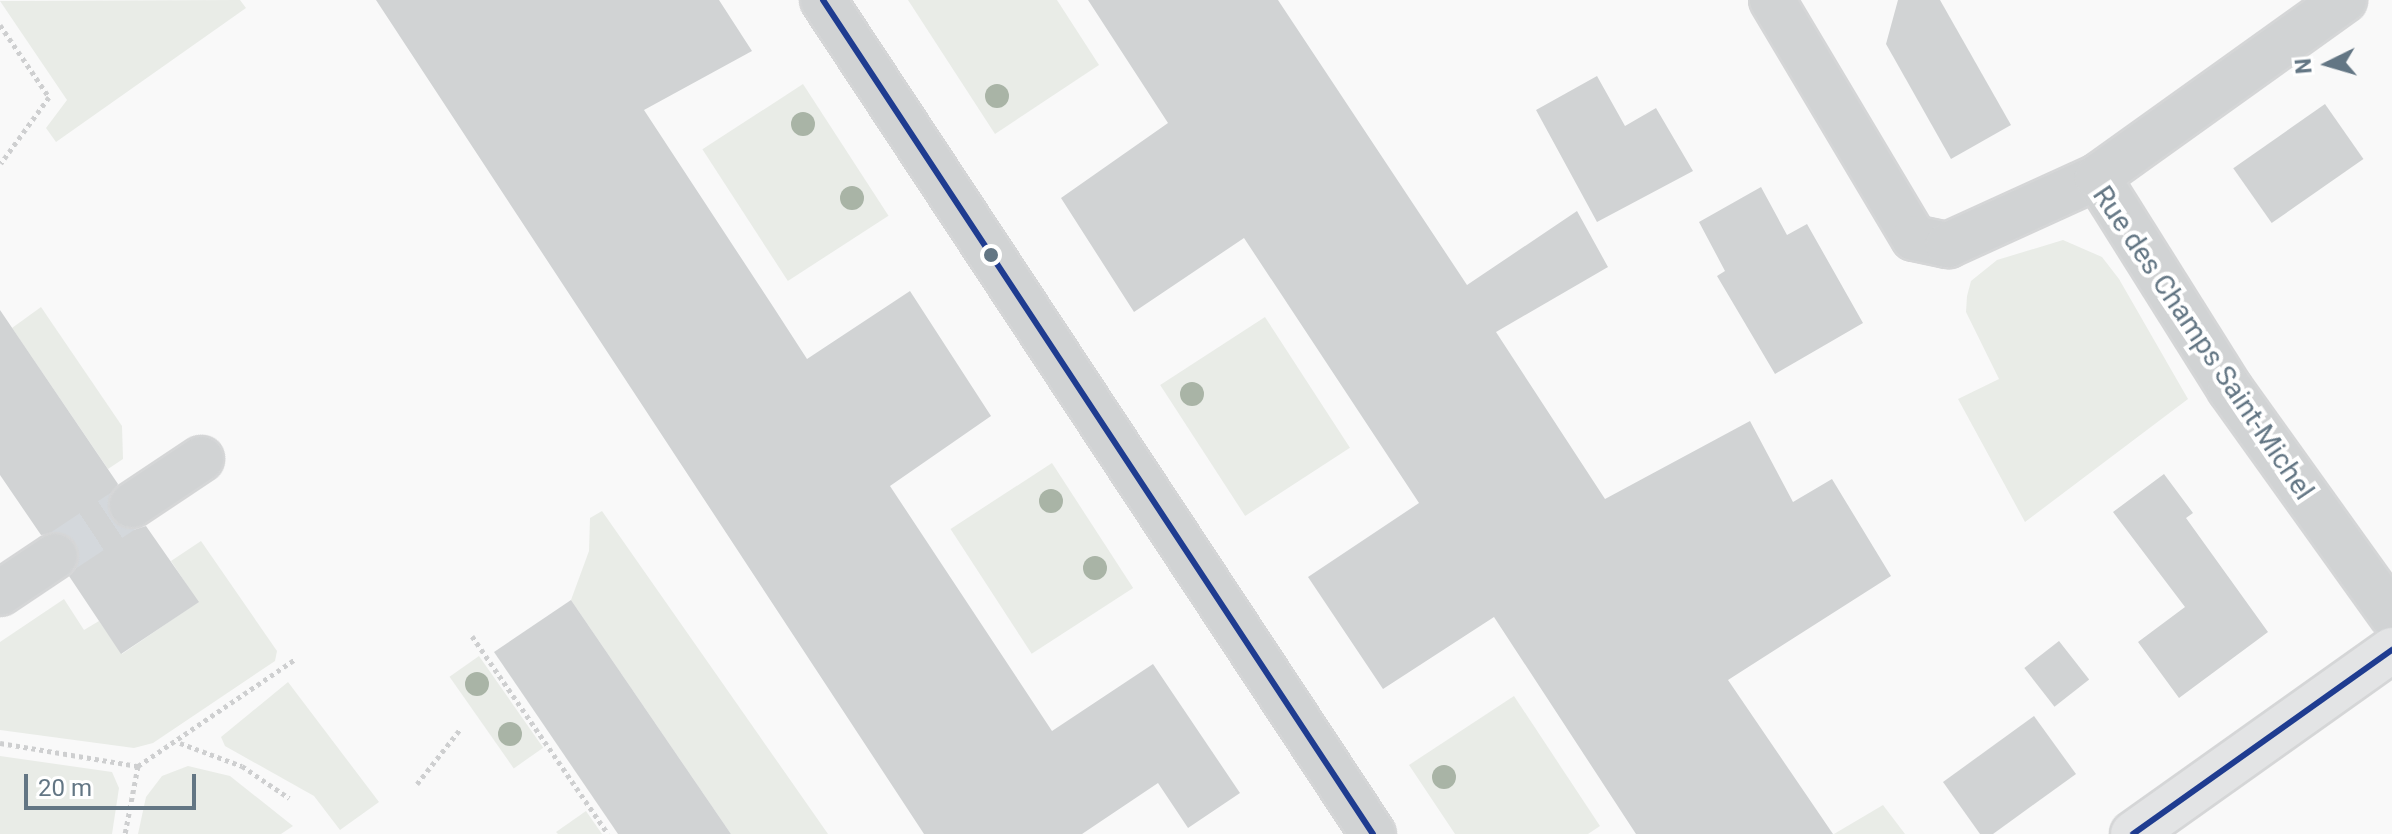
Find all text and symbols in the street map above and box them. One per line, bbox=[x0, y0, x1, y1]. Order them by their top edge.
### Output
north arrow bbox=[2288, 24, 2368, 104]
text: N bbox=[2290, 57, 2317, 75]
street label: Rue des Champs Saint-Michel bbox=[2085, 180, 2321, 506]
unlabelled marker bbox=[983, 247, 999, 263]
scale bar bbox=[28, 758, 200, 808]
text: 20 m bbox=[38, 774, 92, 802]

